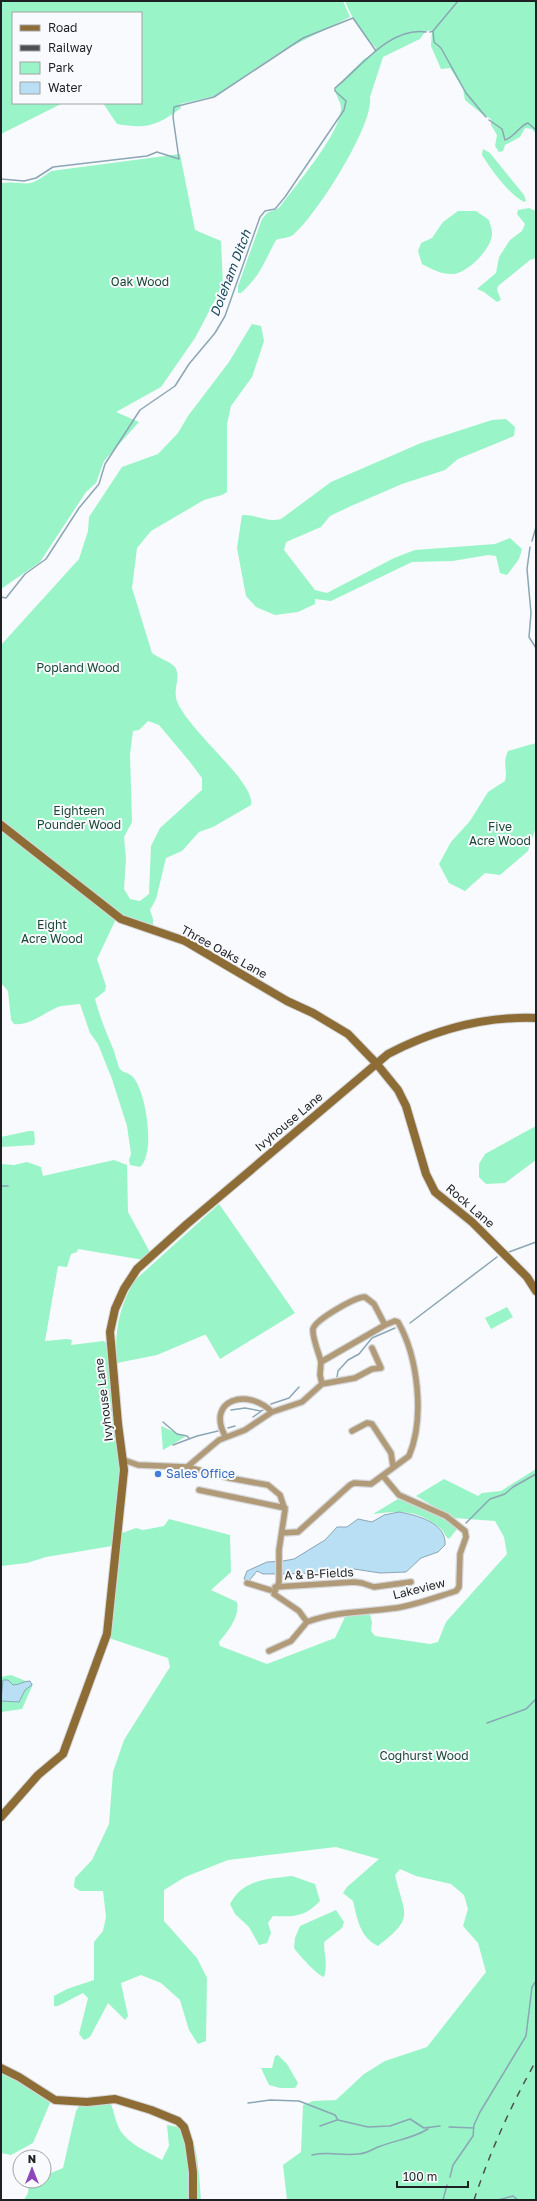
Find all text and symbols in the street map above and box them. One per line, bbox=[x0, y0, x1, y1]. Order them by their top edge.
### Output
legend bbox=[12, 12, 142, 104]
text: Road bbox=[48, 20, 77, 35]
text: Railway bbox=[48, 40, 93, 55]
text: Park bbox=[48, 60, 74, 75]
text: Water bbox=[48, 80, 82, 95]
water label: Doleham Ditch bbox=[206, 227, 254, 319]
park label: Oak Wood bbox=[111, 274, 169, 289]
park label: Popland Wood bbox=[36, 660, 120, 675]
park label: Eighteen Pounder Wood bbox=[37, 803, 121, 832]
park label: Five Acre Wood bbox=[469, 819, 531, 848]
park label: Eight Acre Wood bbox=[21, 917, 83, 946]
street label: Three Oaks Lane bbox=[179, 922, 270, 981]
street label: Ivyhouse Lane bbox=[252, 1089, 326, 1154]
street label: Rock Lane bbox=[443, 1180, 498, 1231]
street label: Ivyhouse Lane bbox=[91, 1358, 116, 1443]
place label: Sales Office bbox=[166, 1466, 235, 1481]
marker: Sales Office bbox=[153, 1469, 163, 1479]
street label: A & B-Fields bbox=[284, 1564, 354, 1583]
street label: Lakeview bbox=[391, 1575, 447, 1602]
park label: Coghurst Wood bbox=[379, 1748, 469, 1763]
north arrow bbox=[12, 2149, 52, 2189]
text: N bbox=[28, 2152, 36, 2165]
scale bar bbox=[397, 2163, 468, 2189]
text: 100 m bbox=[403, 2169, 437, 2184]

